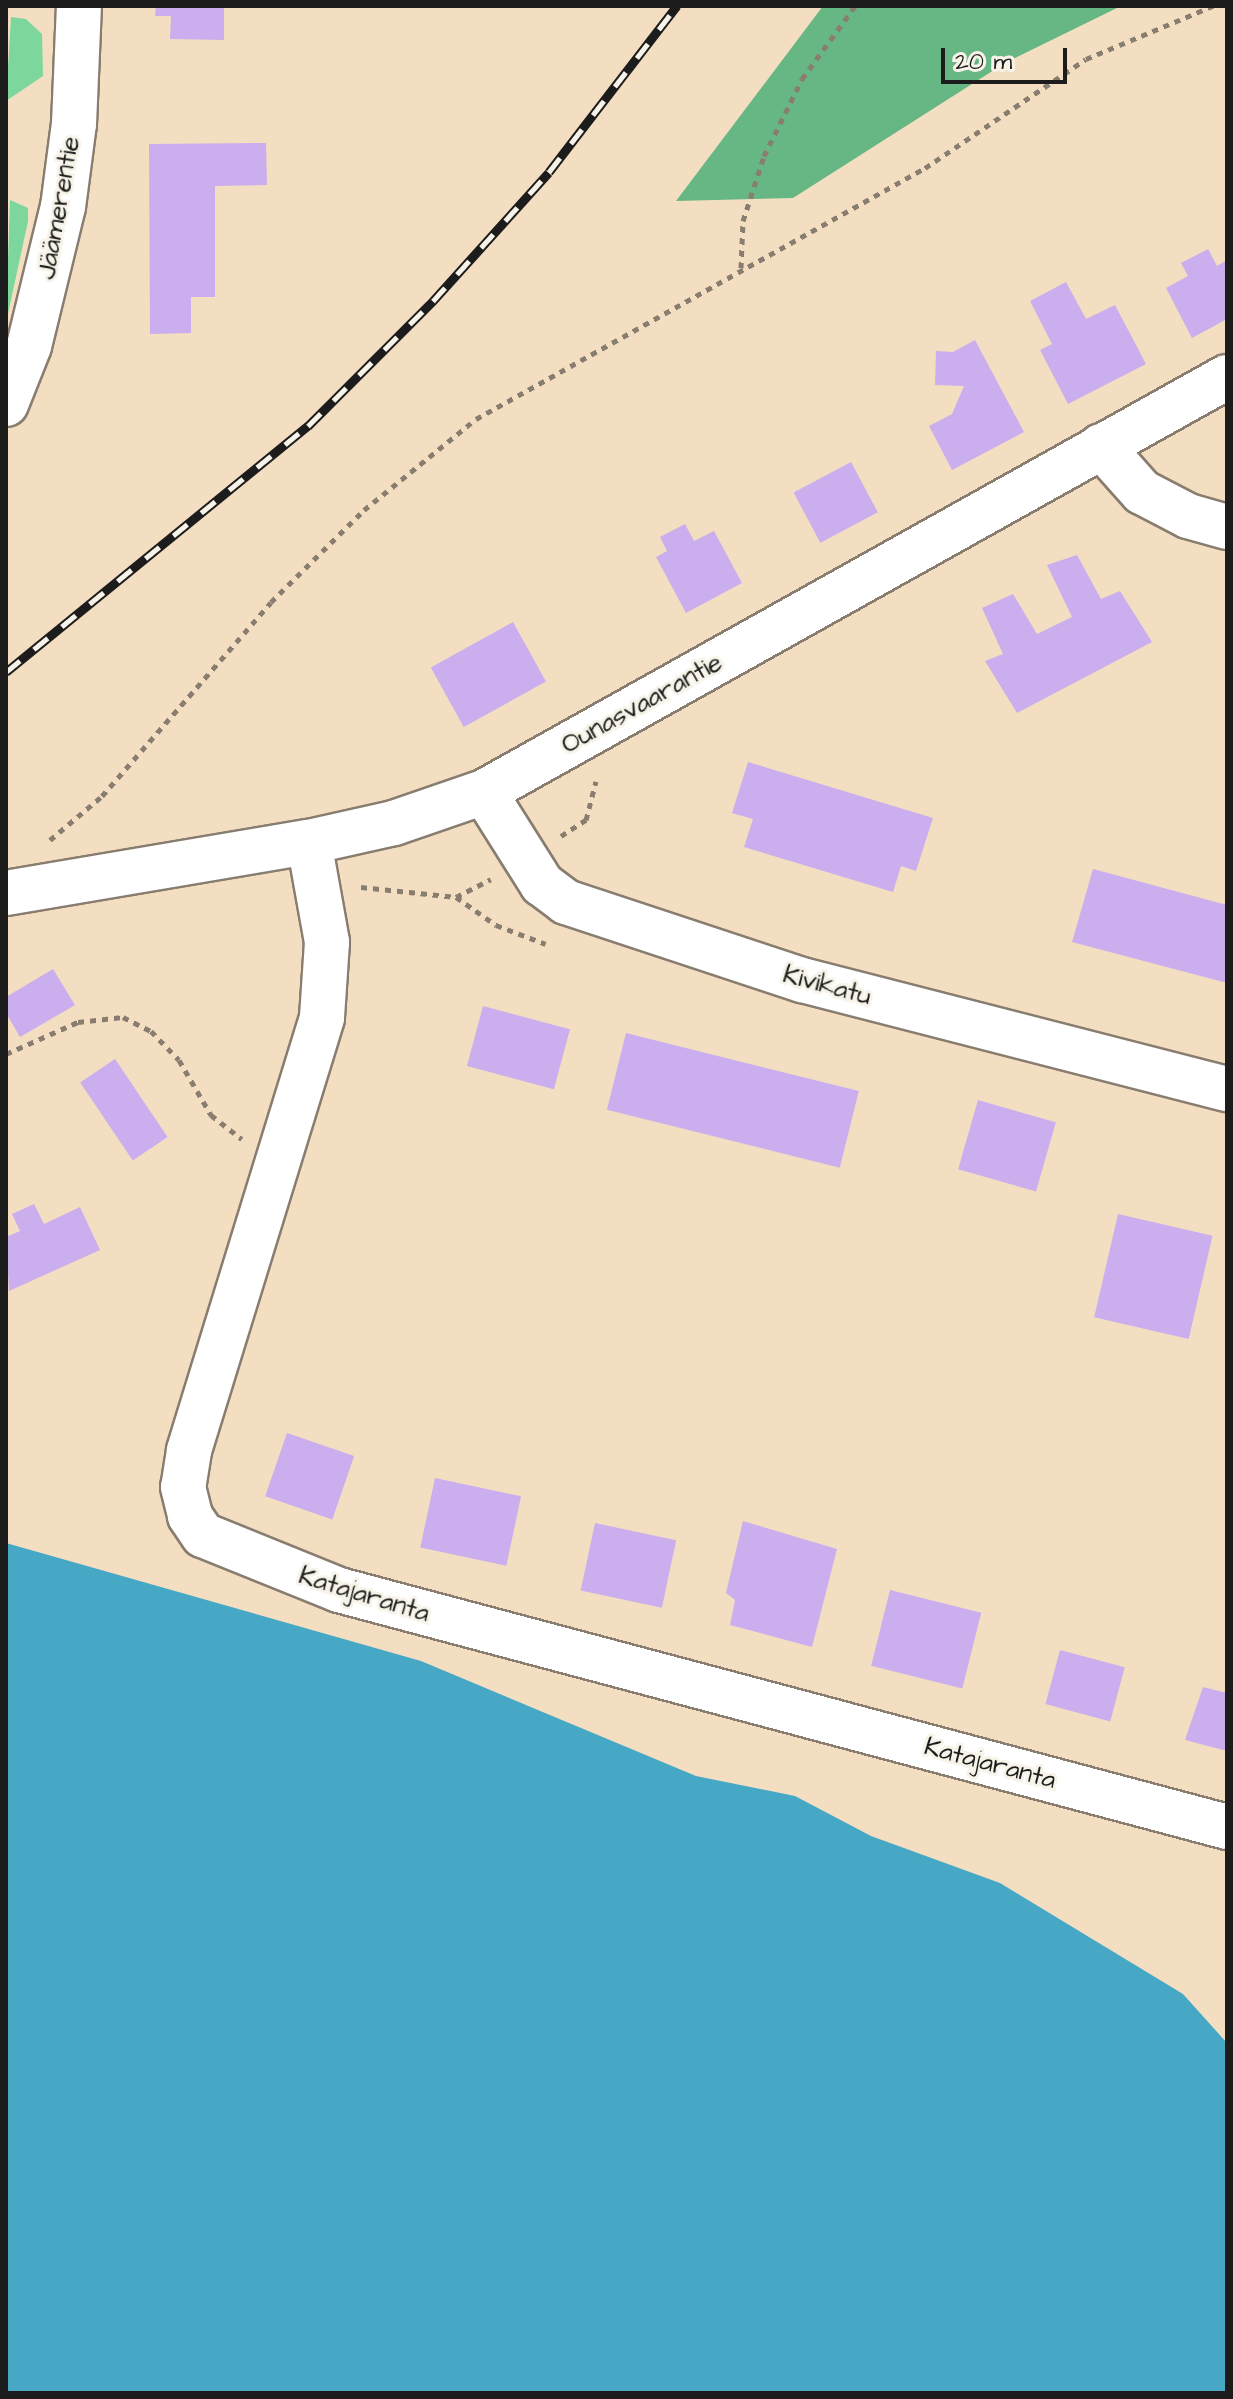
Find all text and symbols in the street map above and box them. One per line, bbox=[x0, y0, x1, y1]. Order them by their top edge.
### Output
scale bar bbox=[945, 32, 1071, 82]
text: 20 m bbox=[955, 45, 1012, 79]
street label: Jäämerentie bbox=[31, 134, 87, 282]
street label: Ounasvaarantie bbox=[556, 647, 728, 761]
street label: Kivikatu bbox=[779, 959, 875, 1013]
street label: Katajaranta bbox=[295, 1560, 433, 1630]
street label: Katajaranta bbox=[921, 1731, 1059, 1797]

